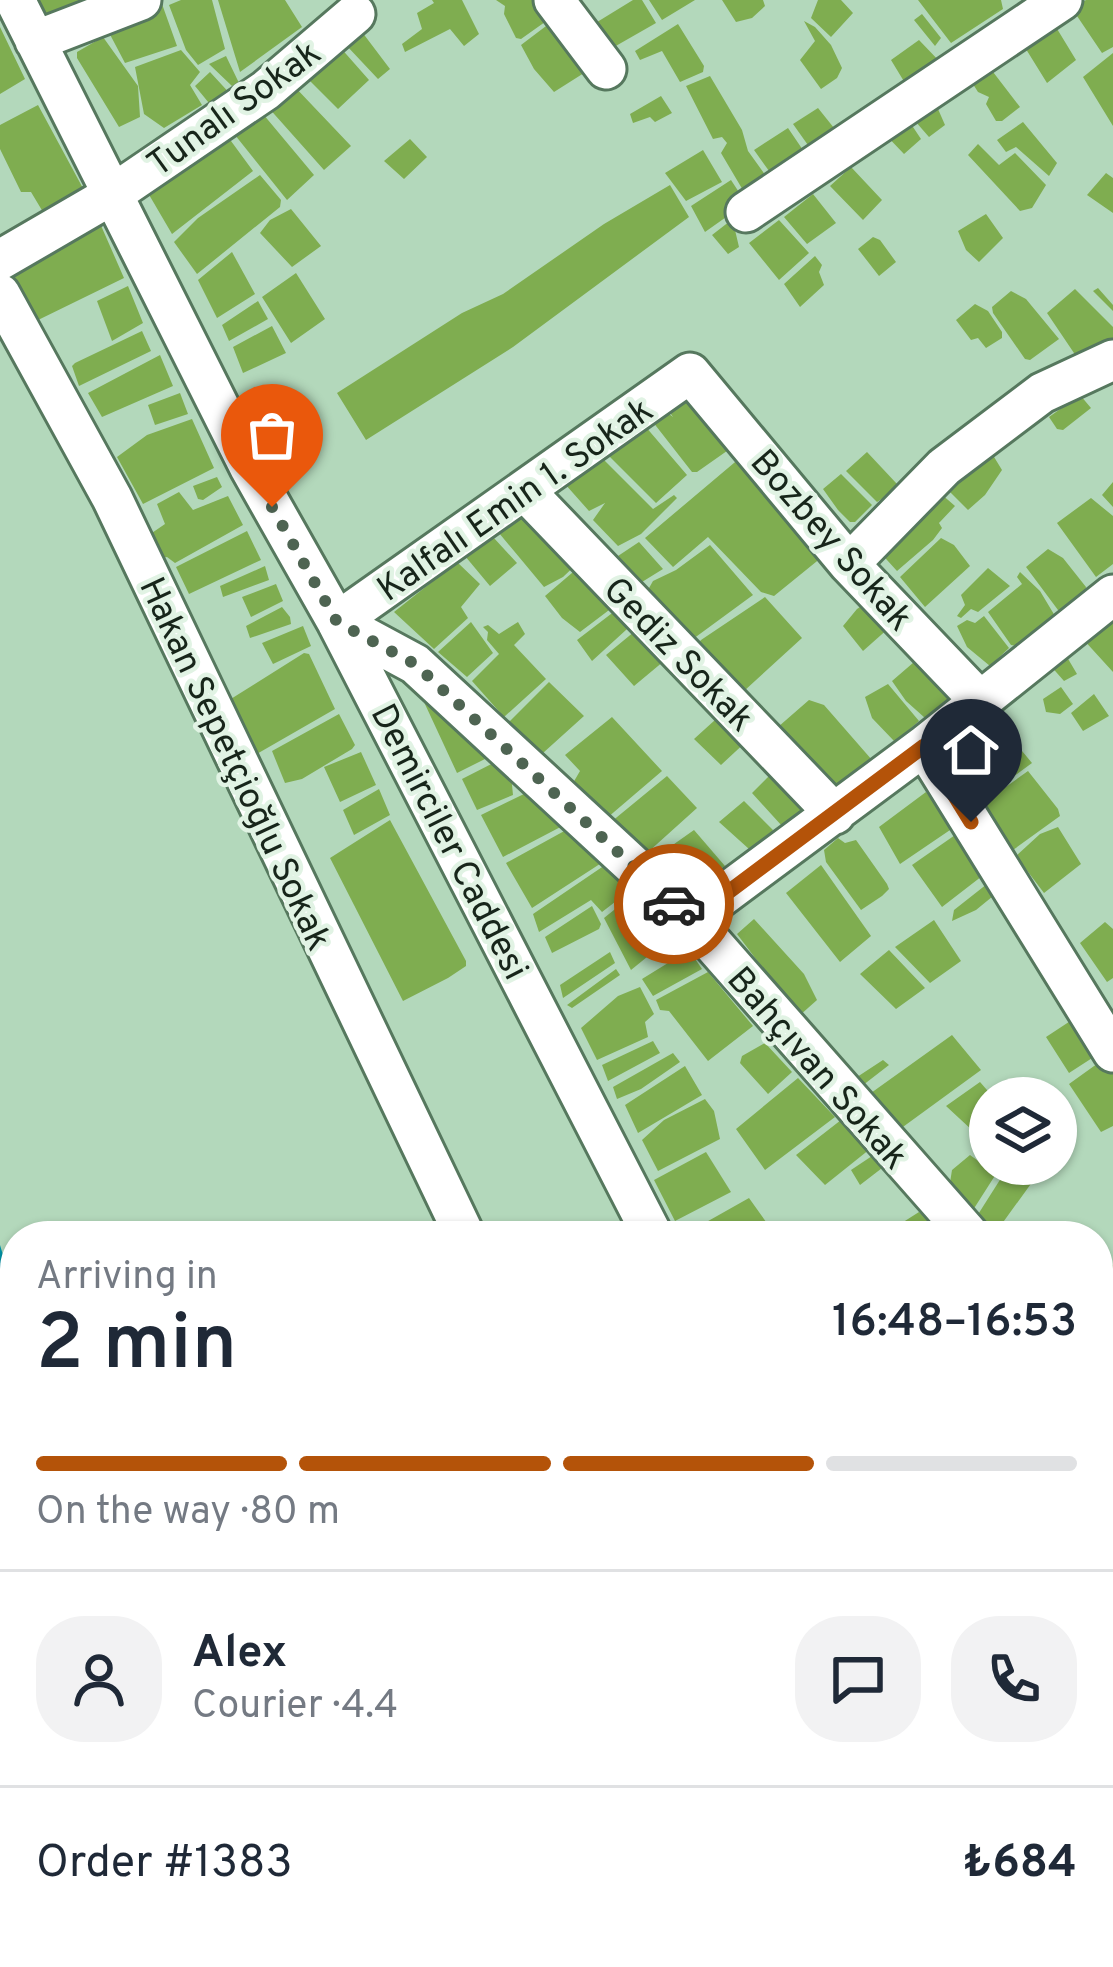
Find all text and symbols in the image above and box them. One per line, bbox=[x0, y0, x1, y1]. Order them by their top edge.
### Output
street label: Tunalı Sokak bbox=[139, 32, 331, 189]
pin bbox=[221, 384, 323, 507]
street label: Kalfalı Emin 1. Sokak bbox=[369, 389, 663, 614]
icon: bag bbox=[239, 402, 305, 468]
street label: Bozbey Sokak bbox=[738, 441, 922, 642]
street label: Gediz Sokak bbox=[592, 569, 762, 743]
street label: Hakan Sepetçioğlu Sokak bbox=[127, 571, 340, 959]
street label: Demirciler Caddesi bbox=[358, 697, 537, 989]
pin bbox=[920, 699, 1022, 822]
icon: home bbox=[938, 717, 1004, 783]
courier bbox=[614, 844, 734, 964]
icon: car bbox=[641, 871, 707, 937]
street label: Bahçıvan Sokak bbox=[715, 959, 917, 1181]
map controls bbox=[969, 1077, 1077, 1185]
button: layers bbox=[969, 1077, 1077, 1185]
text: Arriving in bbox=[36, 1254, 218, 1303]
text: 16:48–16:53 bbox=[832, 1295, 1077, 1352]
text: 2 min bbox=[36, 1298, 237, 1397]
text: On the way · 80 m bbox=[36, 1489, 340, 1538]
button: person bbox=[36, 1616, 162, 1742]
button: chat bbox=[795, 1616, 921, 1742]
button: phone bbox=[951, 1616, 1077, 1742]
text: Alex bbox=[192, 1626, 287, 1683]
text: Courier · 4.4 bbox=[192, 1683, 398, 1732]
text: Order #1383 bbox=[36, 1836, 293, 1893]
text: ₺684 bbox=[963, 1836, 1077, 1893]

